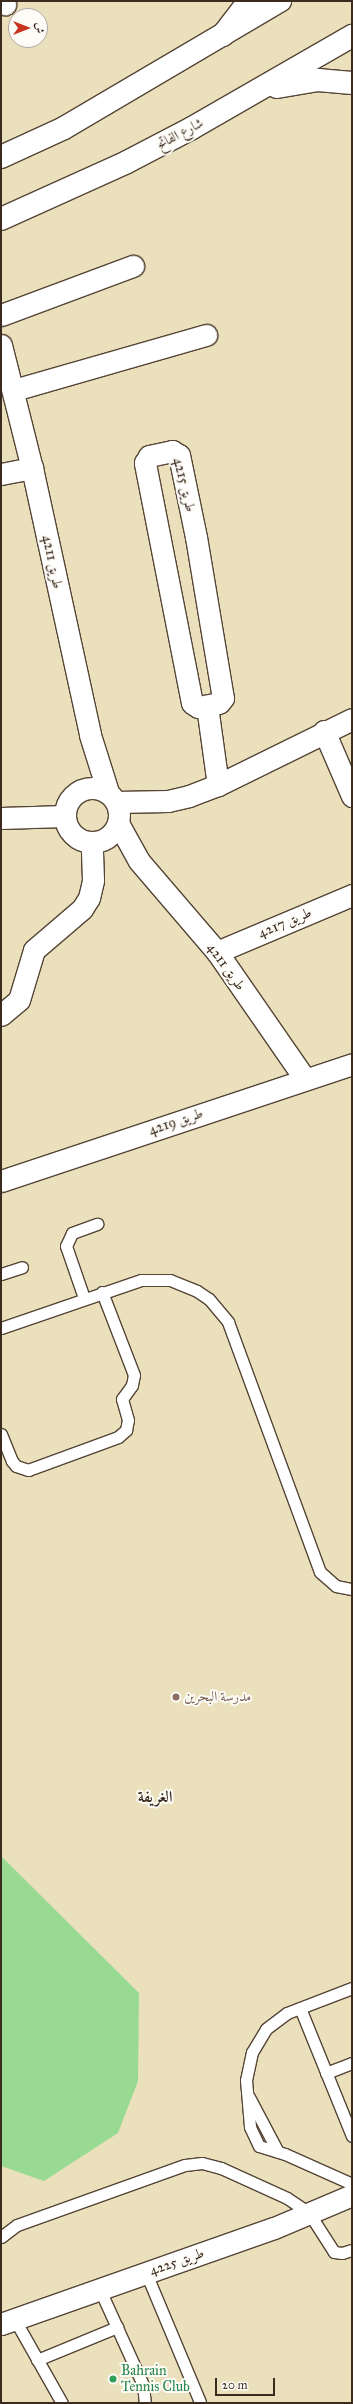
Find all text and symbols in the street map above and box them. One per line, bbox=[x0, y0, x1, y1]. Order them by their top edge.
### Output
north arrow bbox=[8, 8, 48, 48]
text: ش bbox=[33, 23, 46, 33]
street label: شارع الفاتح bbox=[154, 115, 206, 153]
street label: طريق 4215 bbox=[169, 456, 199, 514]
street label: طريق 4211 bbox=[38, 534, 66, 590]
street label: طريق 4217 bbox=[256, 904, 314, 942]
street label: طريق 4211 bbox=[203, 940, 249, 994]
street label: طريق 4219 bbox=[147, 1105, 205, 1139]
place label: مدرسة البحرين bbox=[184, 1689, 251, 1705]
marker: مدرسة البحرين bbox=[171, 1692, 181, 1702]
district label: الغريفة bbox=[138, 1787, 172, 1807]
street label: طريق 4225 bbox=[148, 2245, 206, 2279]
place label: Bahrain Tennis Club bbox=[121, 2363, 190, 2396]
scale bar bbox=[217, 2370, 277, 2396]
marker: Bahrain Tennis Club bbox=[108, 2374, 118, 2384]
text: 20 m bbox=[222, 2378, 248, 2392]

